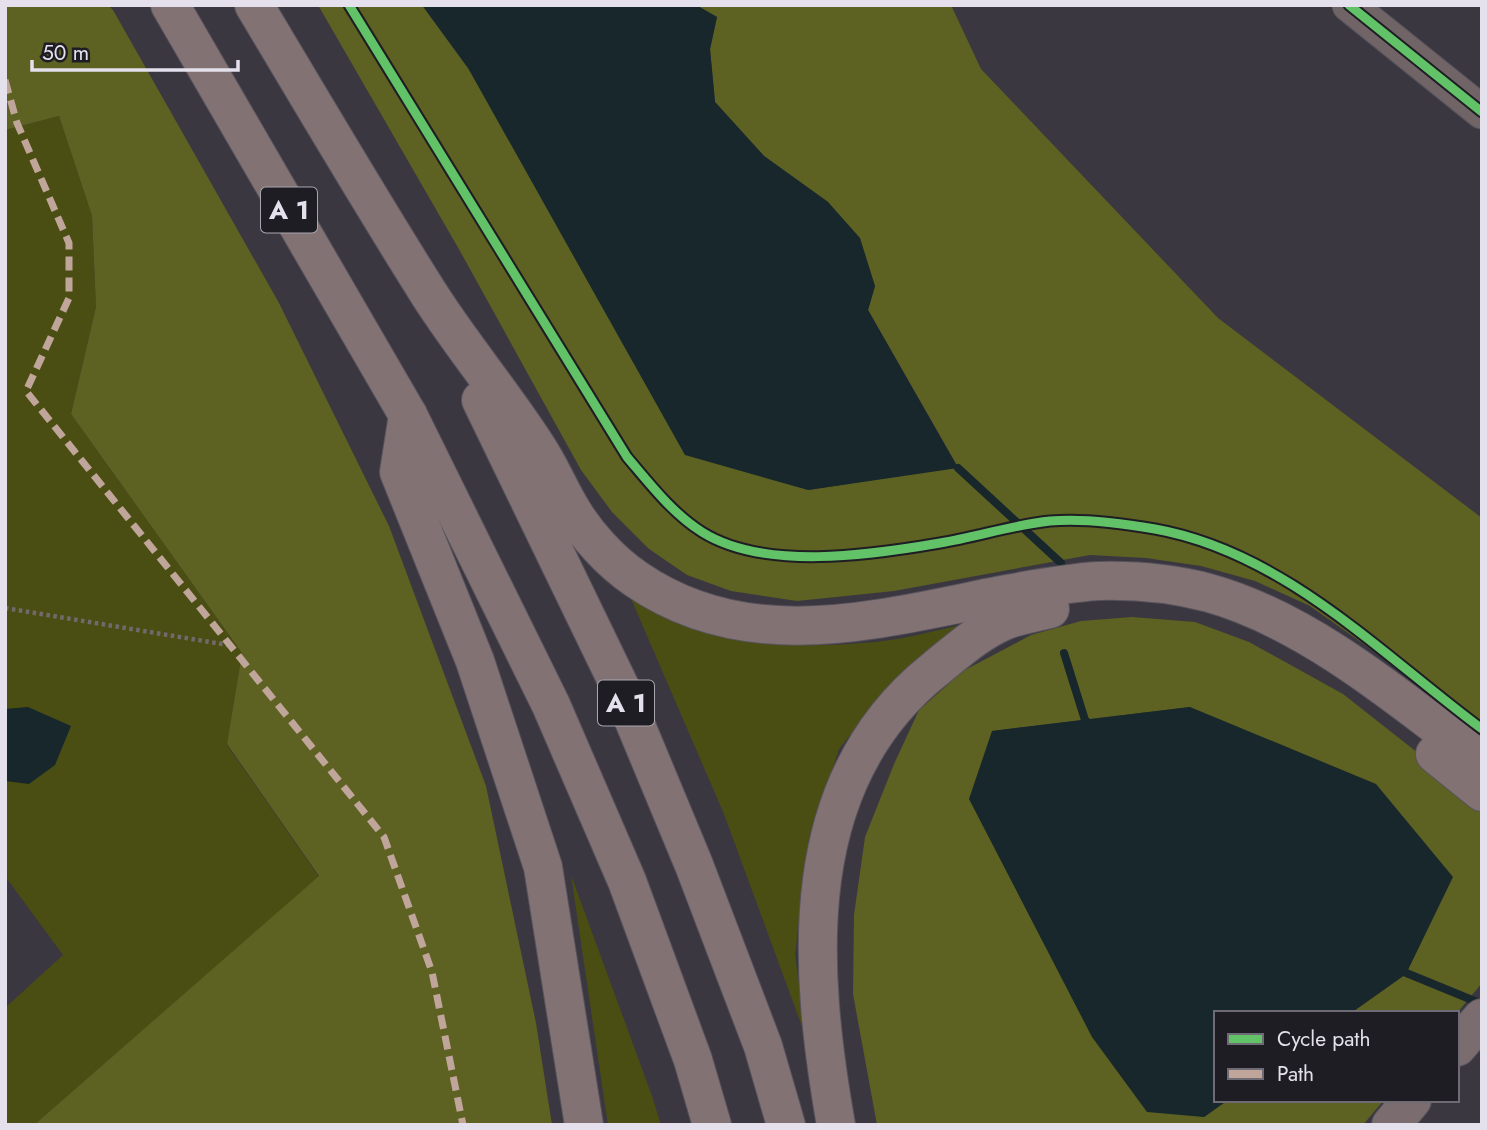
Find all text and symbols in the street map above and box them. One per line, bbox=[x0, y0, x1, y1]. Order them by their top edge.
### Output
scale bar bbox=[32, 28, 238, 72]
text: 50 m bbox=[42, 38, 89, 68]
road number: A 1 bbox=[261, 188, 317, 232]
road number: A 1 bbox=[598, 680, 654, 726]
legend bbox=[1214, 1011, 1459, 1102]
text: Cycle path bbox=[1277, 1024, 1370, 1054]
text: Path bbox=[1277, 1059, 1314, 1089]

